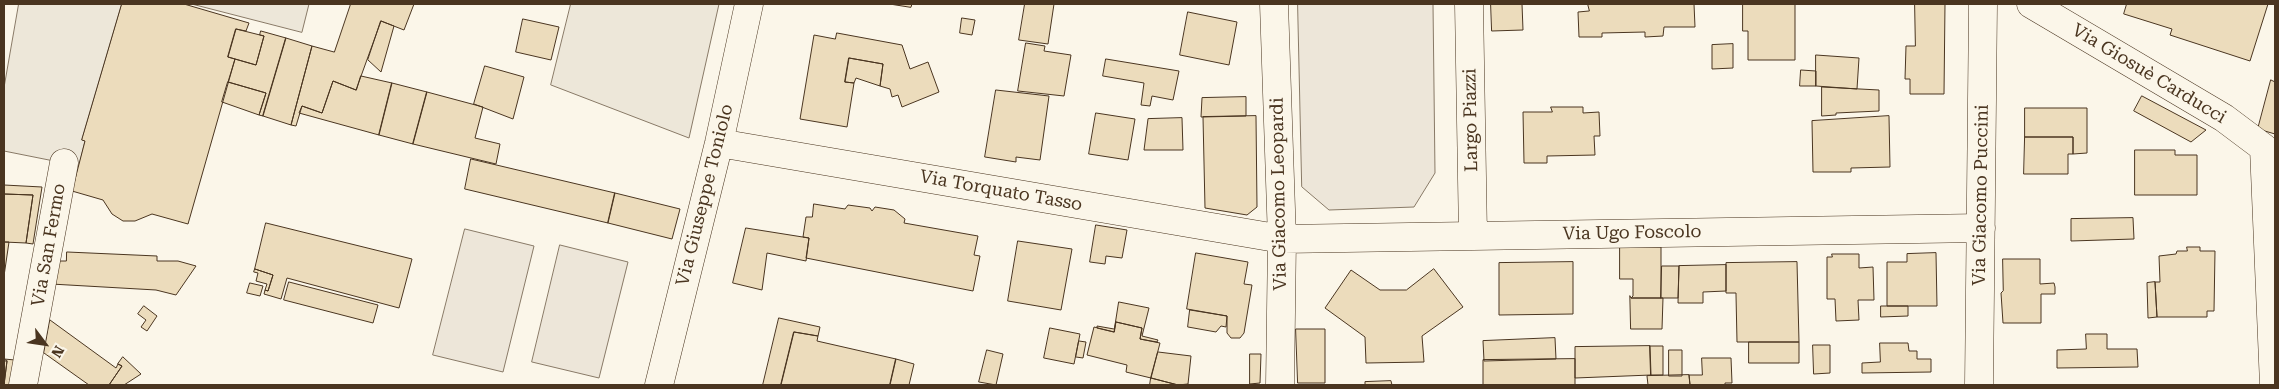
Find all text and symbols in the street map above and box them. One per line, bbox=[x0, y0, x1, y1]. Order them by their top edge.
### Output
street label: Via Giosuè Carducci bbox=[2068, 19, 2230, 129]
street label: Largo Piazzi bbox=[1459, 68, 1483, 172]
street label: Via Giacomo Leopardi bbox=[1267, 97, 1291, 291]
street label: Via Giuseppe Toniolo bbox=[672, 102, 738, 288]
street label: Via Giacomo Puccini bbox=[1969, 104, 1993, 286]
street label: Via Torquato Tasso bbox=[918, 166, 1084, 216]
street label: Via San Fermo bbox=[28, 182, 70, 308]
street label: Via Ugo Foscolo bbox=[1562, 221, 1702, 245]
north arrow bbox=[20, 319, 70, 369]
text: N bbox=[48, 343, 67, 360]

